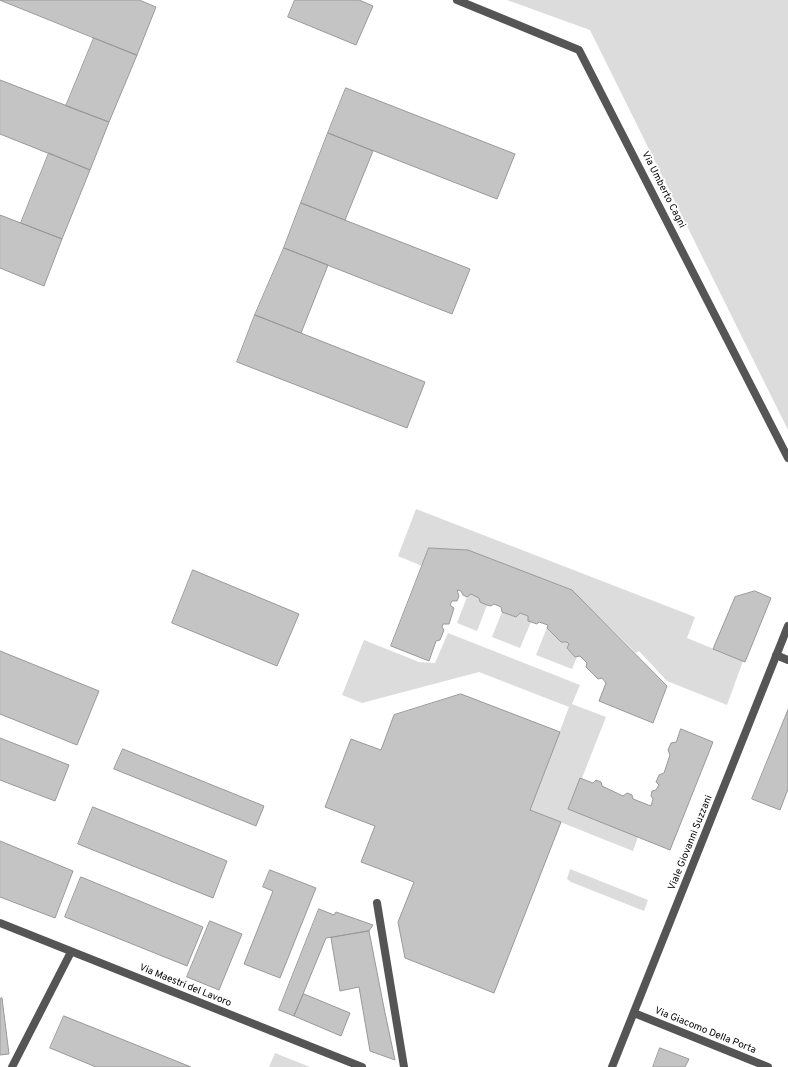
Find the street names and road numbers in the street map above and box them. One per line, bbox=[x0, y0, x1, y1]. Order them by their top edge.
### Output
street label: Via Umberto Cagni bbox=[638, 150, 688, 230]
street label: Viale Giovanni Suzzani bbox=[666, 794, 716, 892]
street label: Via Maestri del Lavoro bbox=[137, 962, 233, 1010]
street label: Via Giacomo Della Porta bbox=[652, 1005, 758, 1057]

